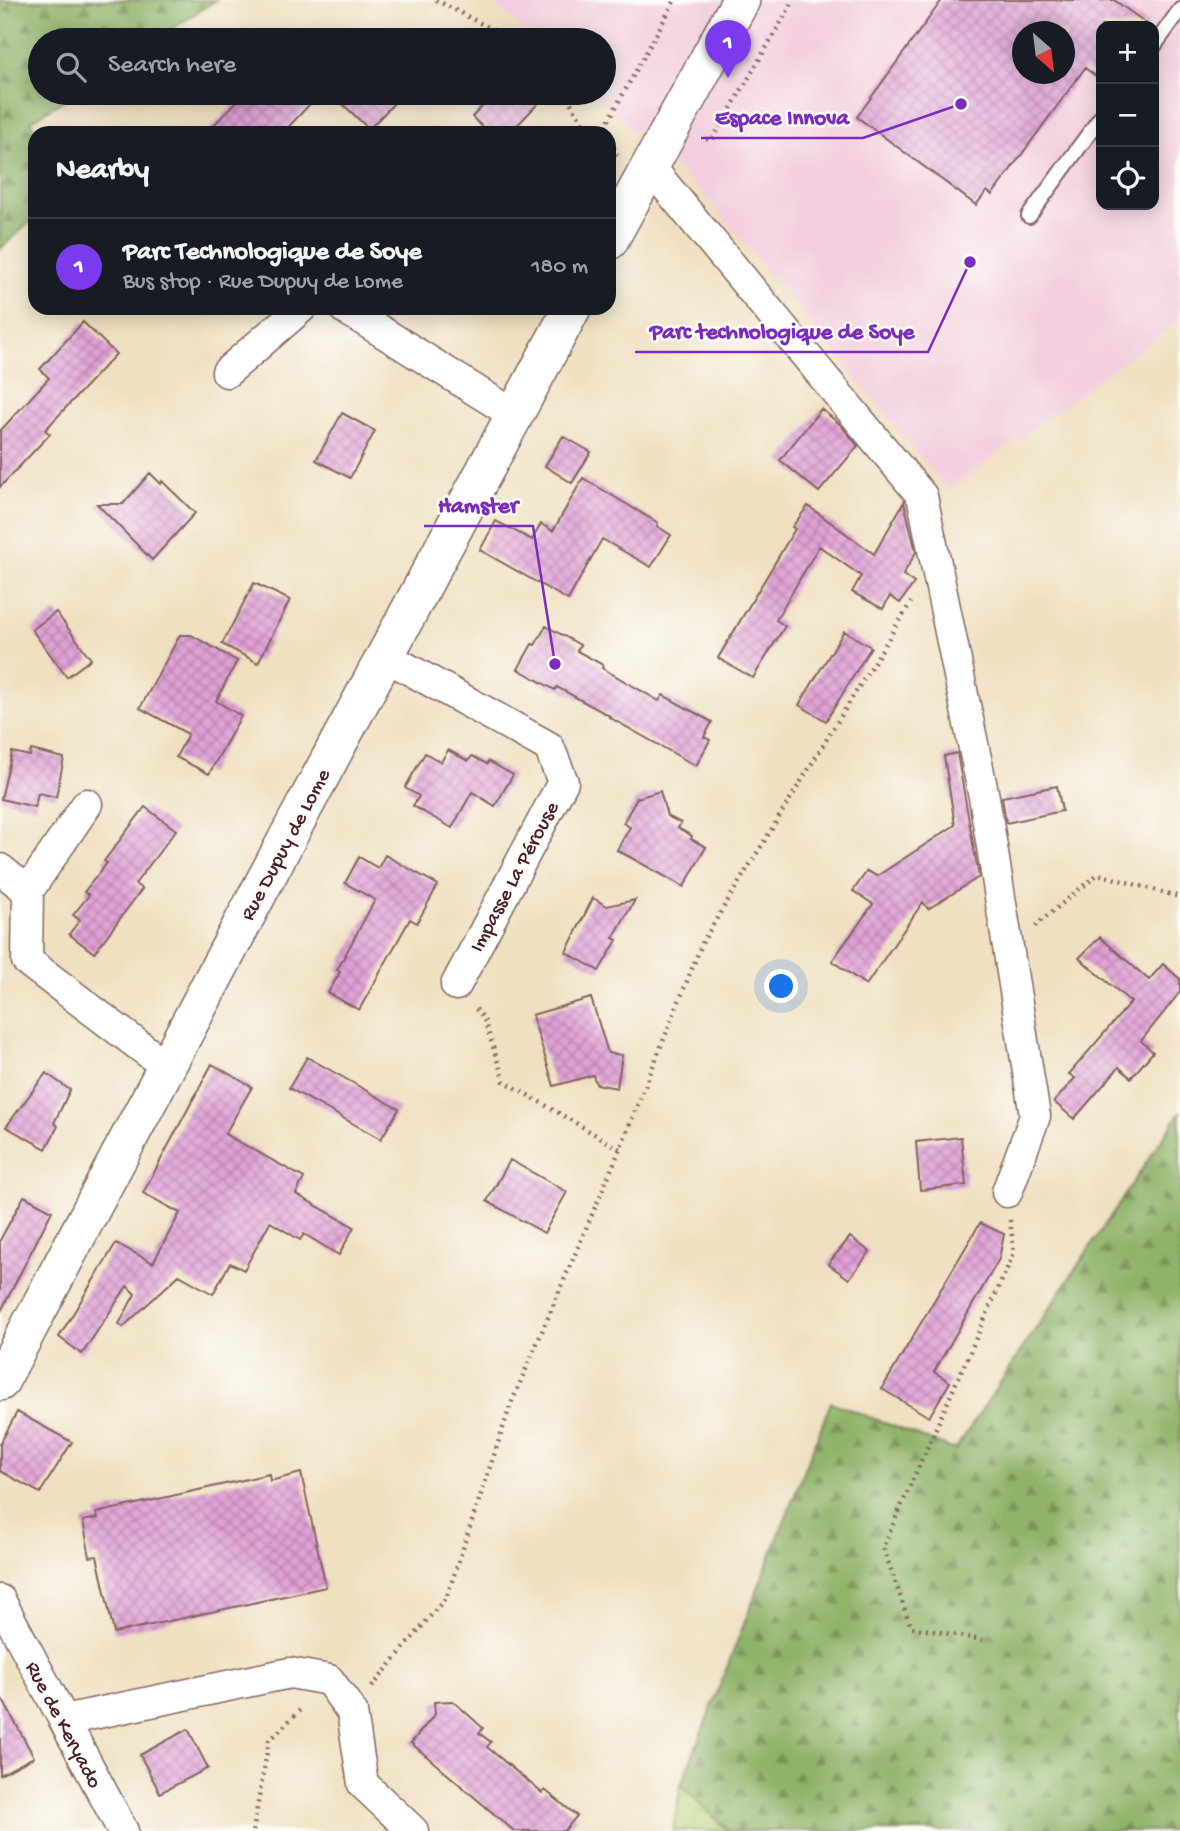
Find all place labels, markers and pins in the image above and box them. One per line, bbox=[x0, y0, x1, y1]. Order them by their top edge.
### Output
pin: 1 bbox=[705, 20, 751, 78]
callout: Espace Innova bbox=[701, 94, 863, 138]
callout: Parc technologique de Soye bbox=[635, 308, 928, 352]
callout: Hamster bbox=[424, 482, 533, 526]

